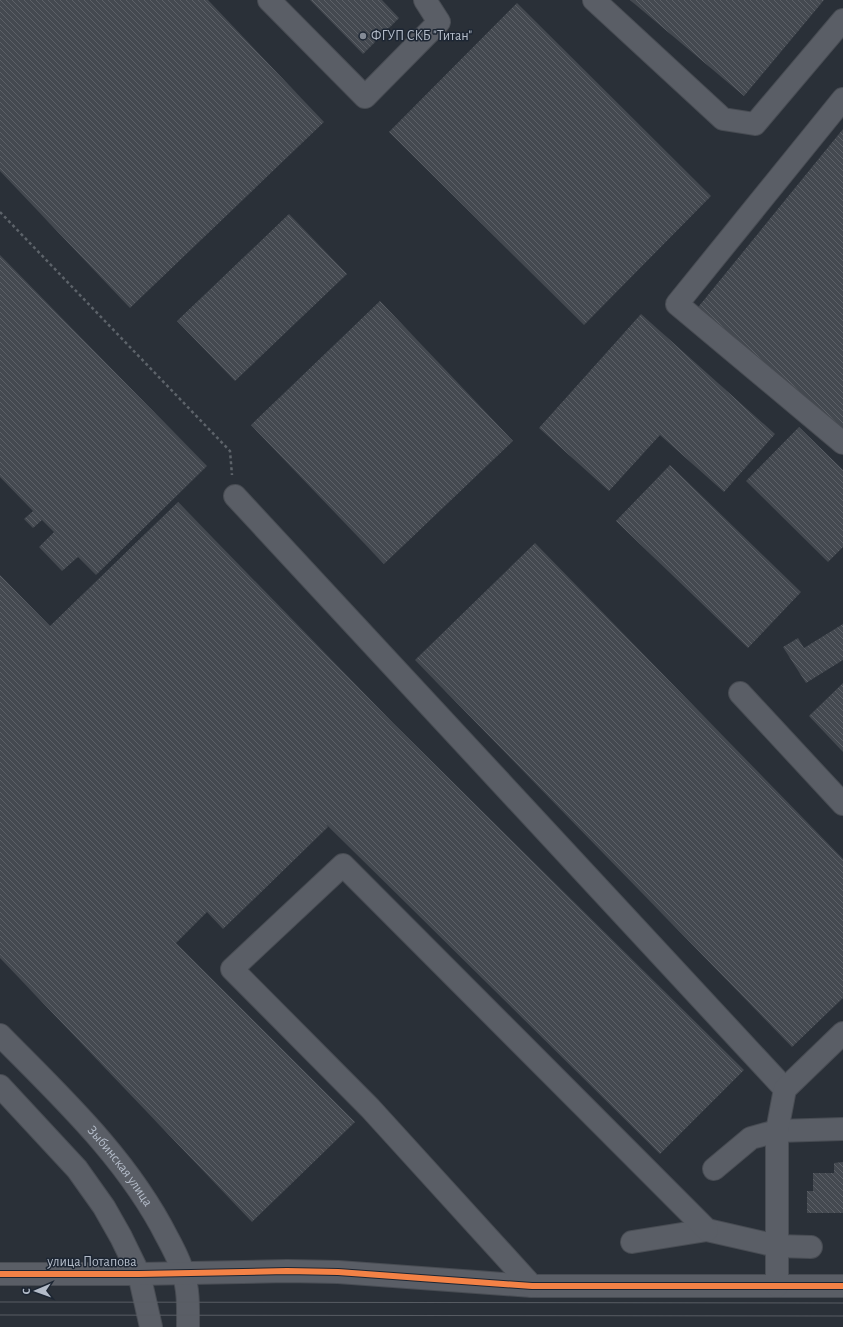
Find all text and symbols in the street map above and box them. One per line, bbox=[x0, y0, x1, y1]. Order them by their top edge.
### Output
place label: ФГУП СКБ "Титан" bbox=[371, 29, 472, 43]
marker: ФГУП СКБ "Титан" bbox=[358, 31, 368, 41]
street label: Зыбинская улица bbox=[85, 1123, 155, 1209]
street label: улица Потапова bbox=[46, 1255, 137, 1269]
north arrow bbox=[16, 1271, 56, 1311]
text: С bbox=[21, 1288, 32, 1295]

